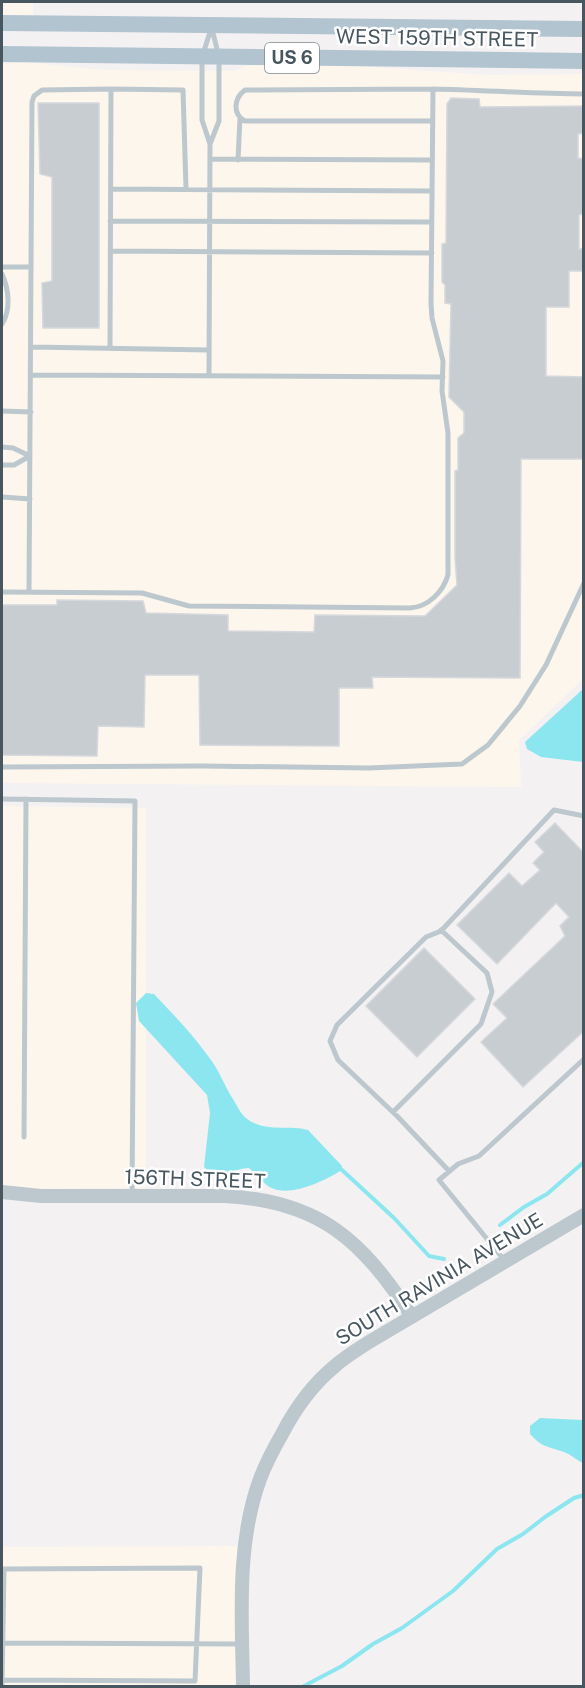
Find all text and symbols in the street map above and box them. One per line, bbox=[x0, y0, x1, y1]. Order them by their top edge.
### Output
street label: WEST 159TH STREET bbox=[336, 24, 539, 52]
road number: US 6 bbox=[265, 43, 319, 73]
street label: 156TH STREET bbox=[124, 1165, 266, 1193]
street label: SOUTH RAVINIA AVENUE bbox=[331, 1208, 547, 1350]

